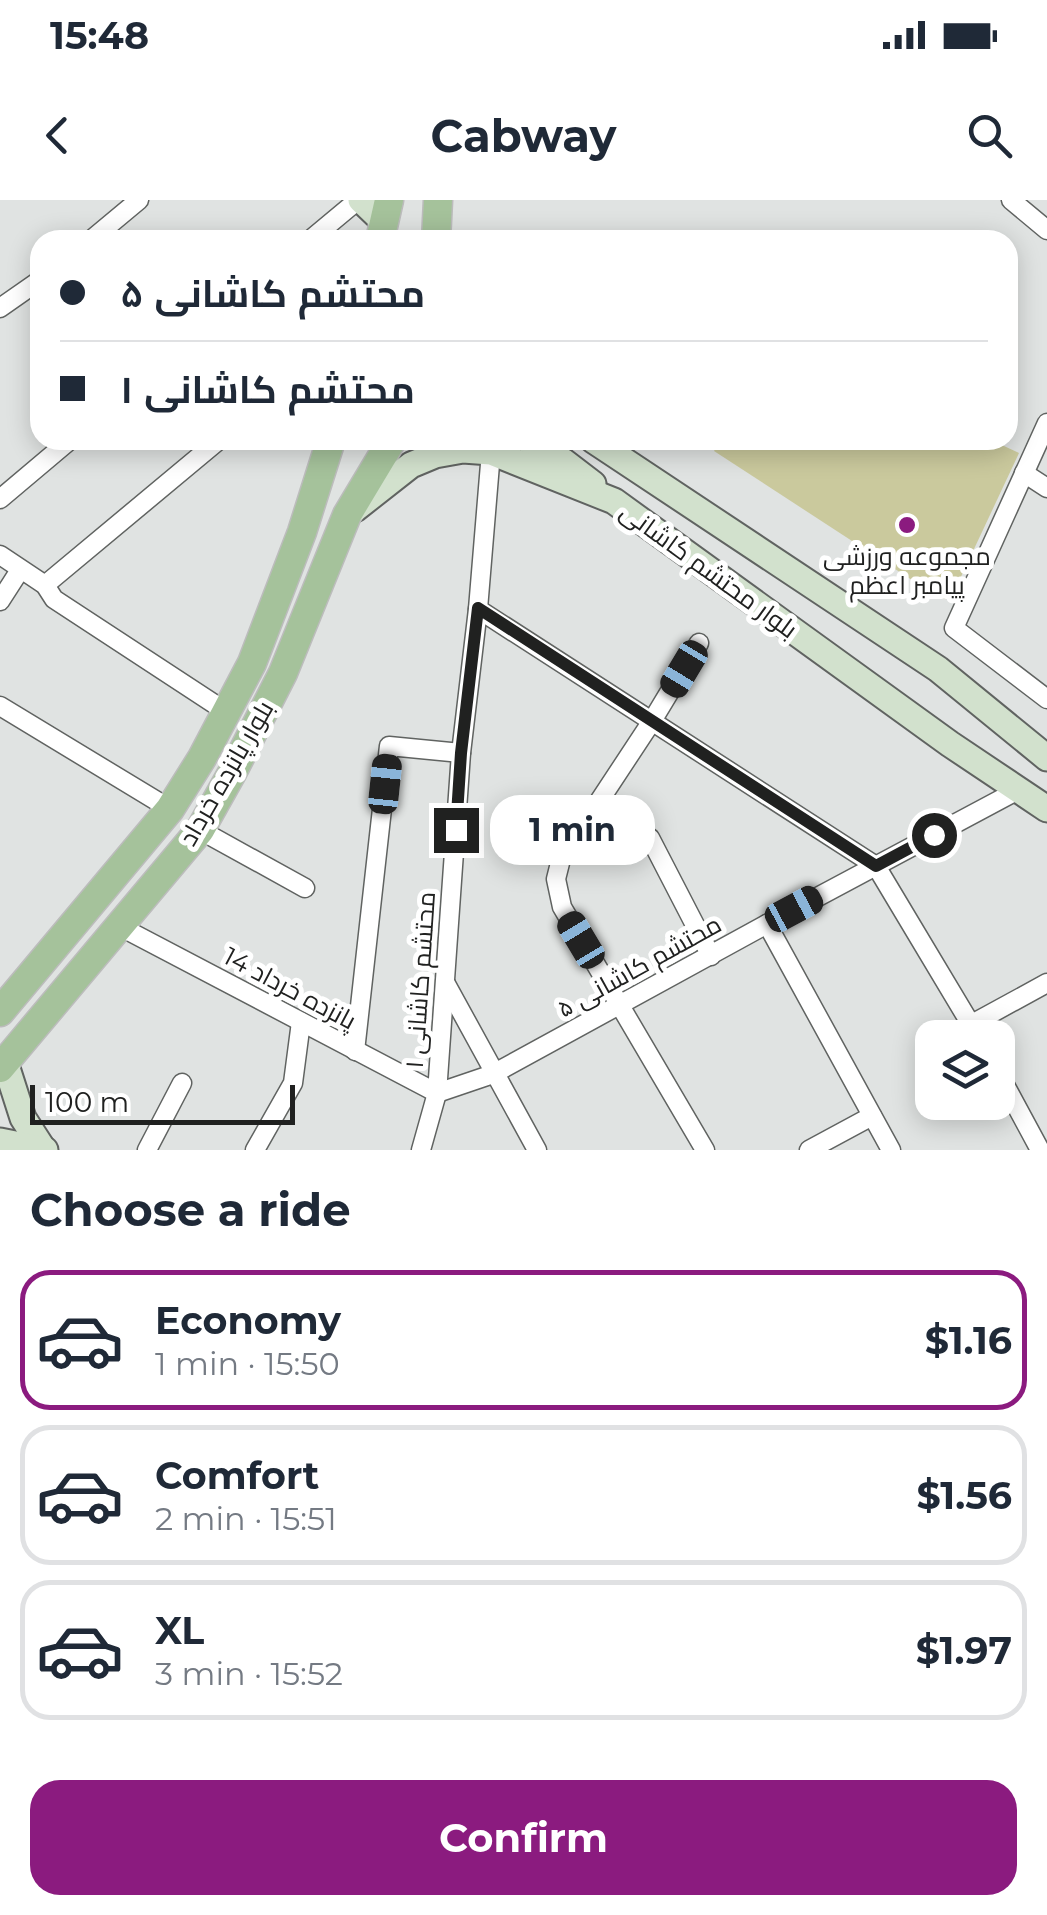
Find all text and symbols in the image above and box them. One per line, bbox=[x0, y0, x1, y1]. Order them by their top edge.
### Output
text: 15:48 bbox=[50, 12, 149, 59]
icon: back bbox=[30, 108, 85, 163]
text: Cabway bbox=[430, 108, 617, 163]
icon: search bbox=[962, 108, 1017, 163]
text: محتشم کاشانی ۵ bbox=[120, 270, 425, 317]
text: محتشم کاشانی ۱ bbox=[120, 366, 415, 413]
street label: بلوار محتشم کاشانی bbox=[613, 496, 803, 647]
marker: مجموعه ورزشی پیامبر اعظم bbox=[896, 514, 918, 536]
place label: مجموعه ورزشی پیامبر اعظم bbox=[823, 541, 991, 603]
car bbox=[656, 636, 712, 702]
street label: بلوار پانزده خرداد bbox=[172, 695, 281, 852]
car bbox=[367, 753, 403, 815]
callout: 1 min bbox=[491, 795, 656, 865]
route end bbox=[434, 808, 479, 853]
text: 1 min bbox=[529, 810, 616, 849]
route start bbox=[912, 813, 957, 858]
car bbox=[760, 882, 828, 936]
street label: محتشم کاشانی ۱ bbox=[399, 891, 444, 1070]
car bbox=[553, 907, 609, 973]
street label: محتشم کاشانی ۵ bbox=[552, 909, 728, 1026]
street label: پانزده خرداد 14 bbox=[218, 941, 362, 1037]
map controls bbox=[915, 1020, 1015, 1120]
button: layers bbox=[915, 1020, 1015, 1120]
scale bar bbox=[30, 1080, 295, 1124]
text: 100 m bbox=[45, 1085, 129, 1119]
text: Choose a ride bbox=[30, 1182, 351, 1237]
icon: car bbox=[35, 1295, 125, 1385]
text: Economy bbox=[155, 1297, 341, 1344]
text: $1.16 bbox=[925, 1317, 1012, 1364]
text: 1 min · 15:50 bbox=[155, 1344, 340, 1383]
icon: car bbox=[35, 1450, 125, 1540]
text: Comfort bbox=[155, 1452, 319, 1499]
text: $1.56 bbox=[916, 1472, 1012, 1519]
text: 2 min · 15:51 bbox=[155, 1499, 337, 1538]
icon: car bbox=[35, 1605, 125, 1695]
text: XL bbox=[155, 1607, 204, 1654]
text: $1.97 bbox=[916, 1627, 1012, 1674]
text: 3 min · 15:52 bbox=[155, 1654, 343, 1693]
button: Confirm bbox=[30, 1780, 1017, 1895]

